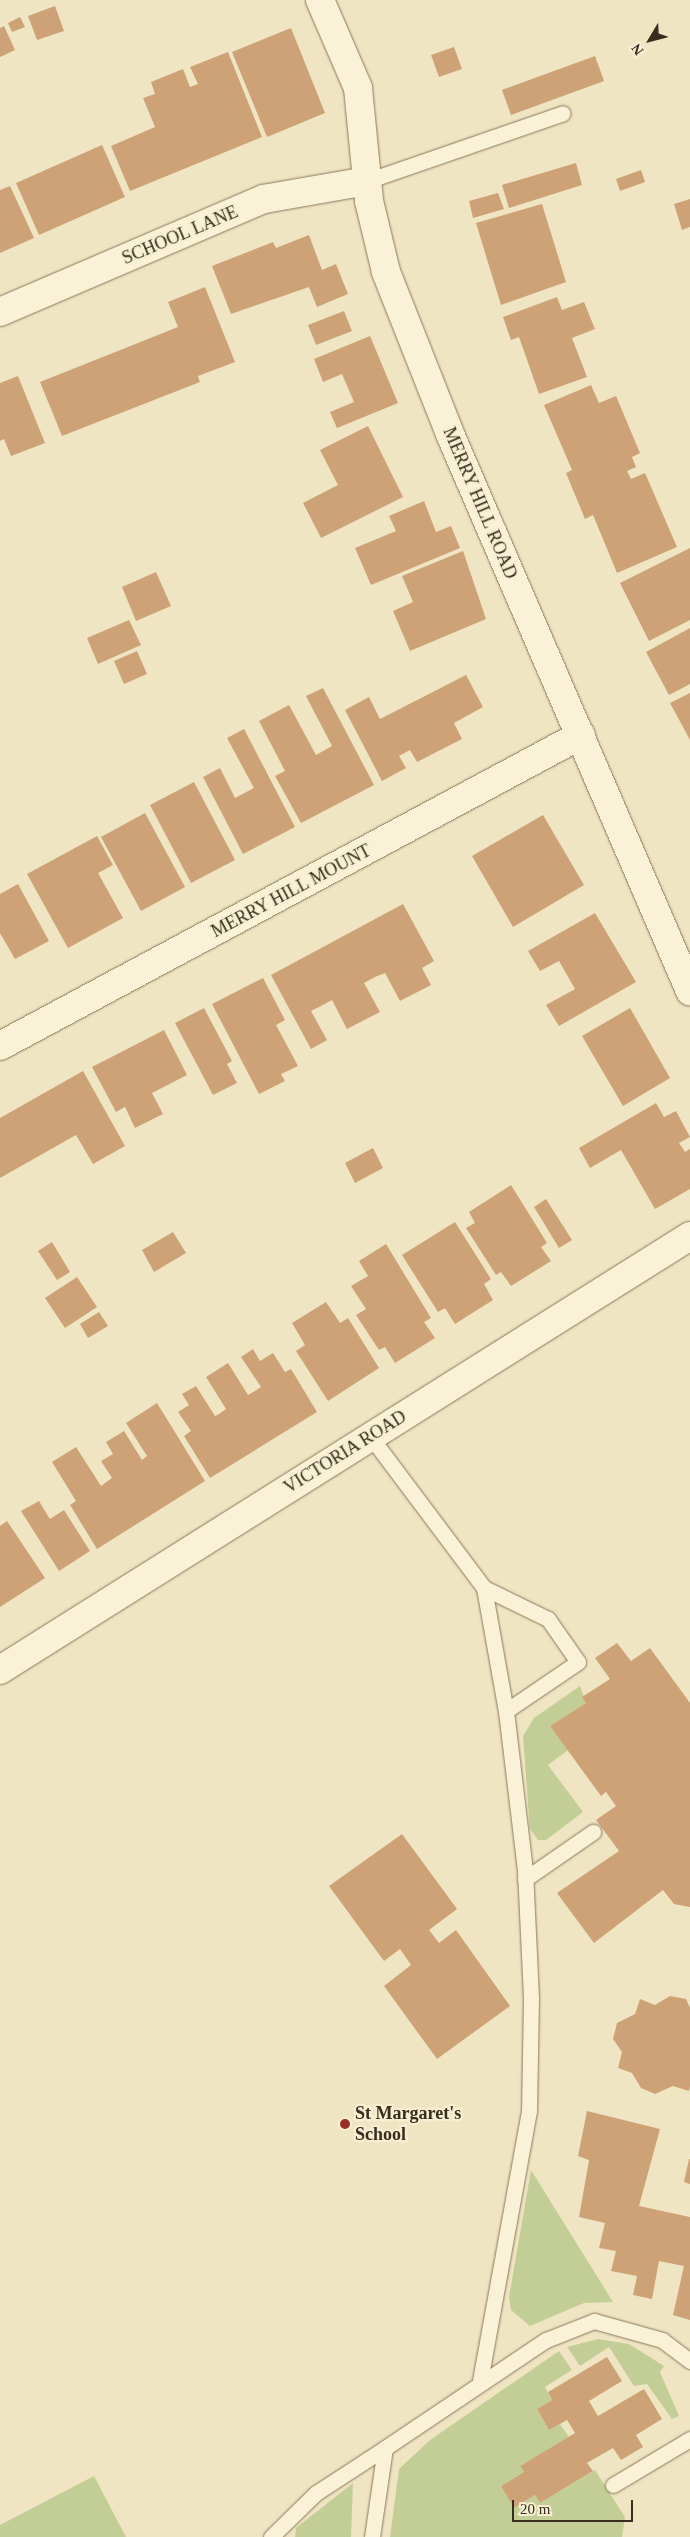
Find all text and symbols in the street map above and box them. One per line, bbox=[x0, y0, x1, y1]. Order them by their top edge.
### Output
north arrow bbox=[625, 15, 675, 65]
text: N bbox=[629, 41, 647, 58]
street label: SCHOOL LANE bbox=[118, 201, 242, 269]
street label: MERRY HILL ROAD bbox=[438, 423, 522, 583]
street label: MERRY HILL MOUNT bbox=[207, 839, 375, 943]
street label: VICTORIA ROAD bbox=[279, 1405, 411, 1499]
place label: St Margaret's School bbox=[355, 2103, 461, 2146]
marker: St Margaret's School bbox=[339, 2118, 351, 2130]
scale bar bbox=[515, 2490, 636, 2522]
text: 20 m bbox=[520, 2501, 550, 2517]

